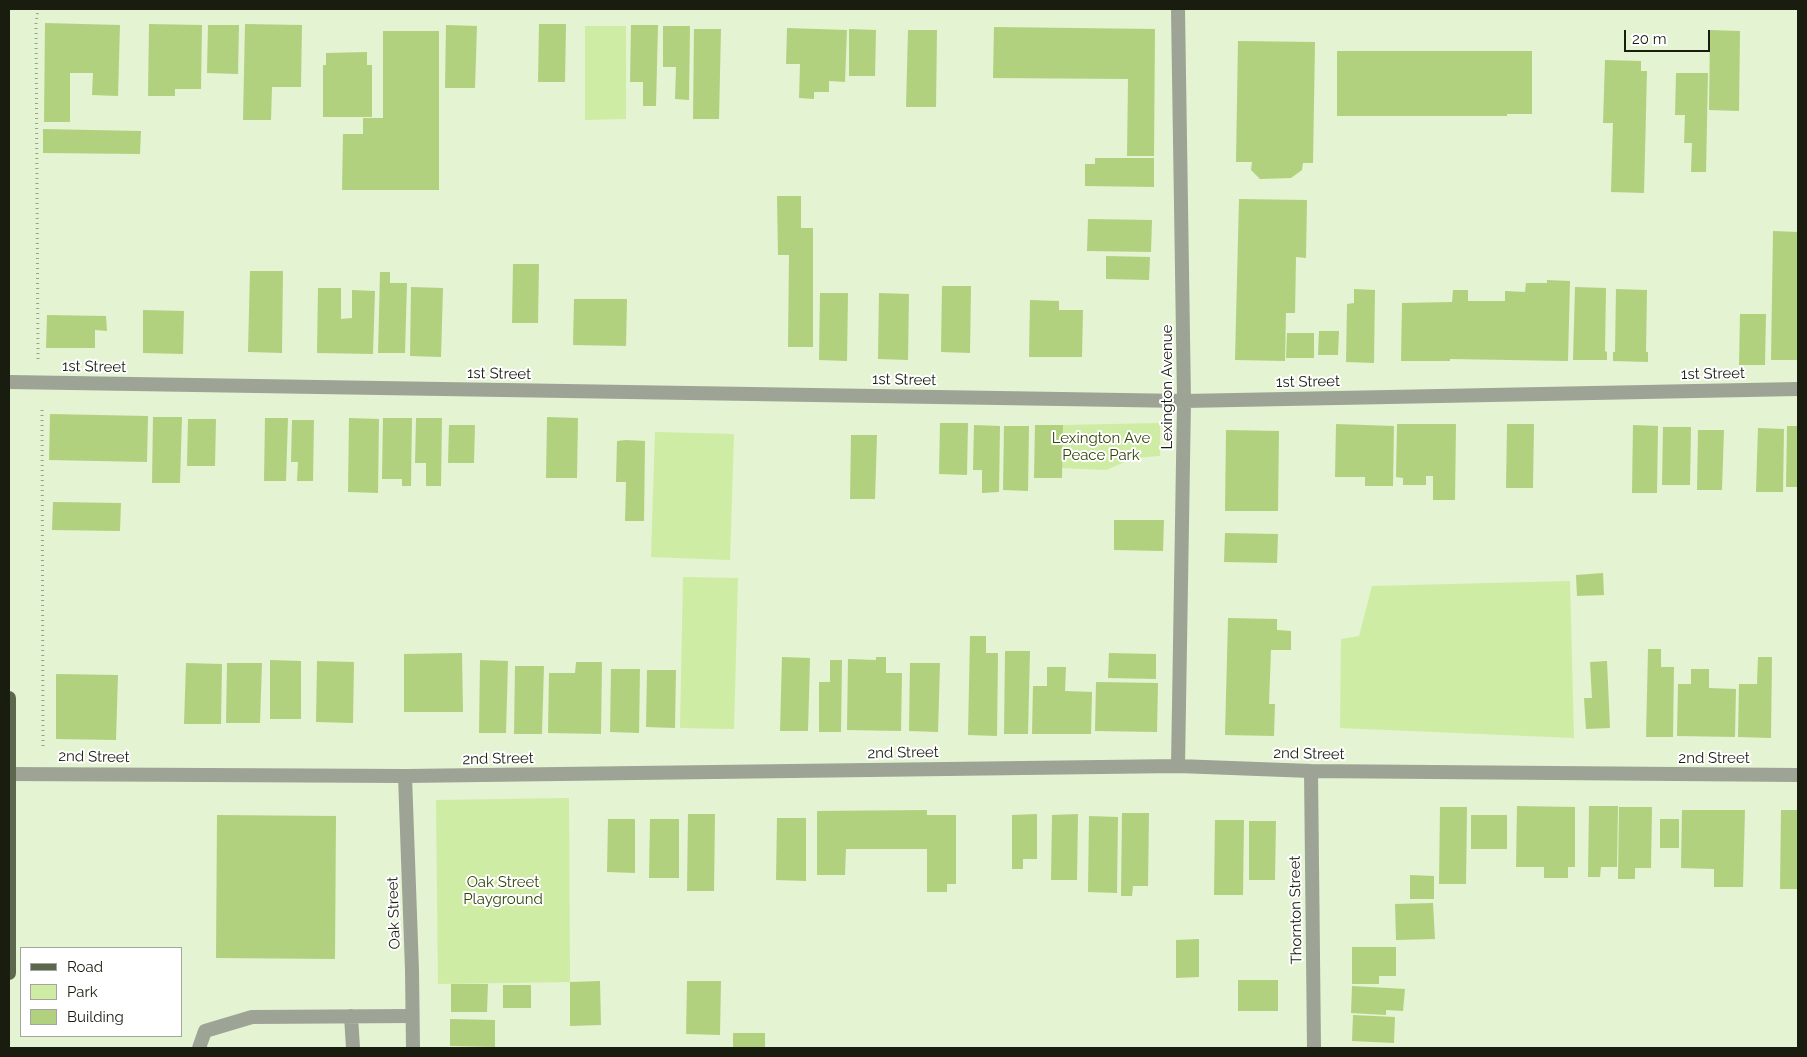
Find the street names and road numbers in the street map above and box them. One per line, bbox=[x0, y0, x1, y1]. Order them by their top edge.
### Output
street label: Lexington Avenue bbox=[1158, 325, 1176, 449]
street label: 1st Street bbox=[62, 357, 126, 377]
street label: 1st Street bbox=[467, 364, 531, 384]
street label: 1st Street bbox=[1681, 364, 1745, 384]
street label: 1st Street bbox=[872, 370, 936, 390]
street label: 1st Street bbox=[1276, 372, 1340, 392]
street label: 2nd Street bbox=[867, 743, 939, 763]
street label: 2nd Street bbox=[1273, 744, 1345, 764]
street label: 2nd Street bbox=[58, 747, 130, 767]
street label: 2nd Street bbox=[462, 749, 534, 769]
street label: 2nd Street bbox=[1678, 749, 1750, 767]
street label: Thornton Street bbox=[1286, 855, 1306, 965]
street label: Oak Street bbox=[384, 876, 404, 950]

